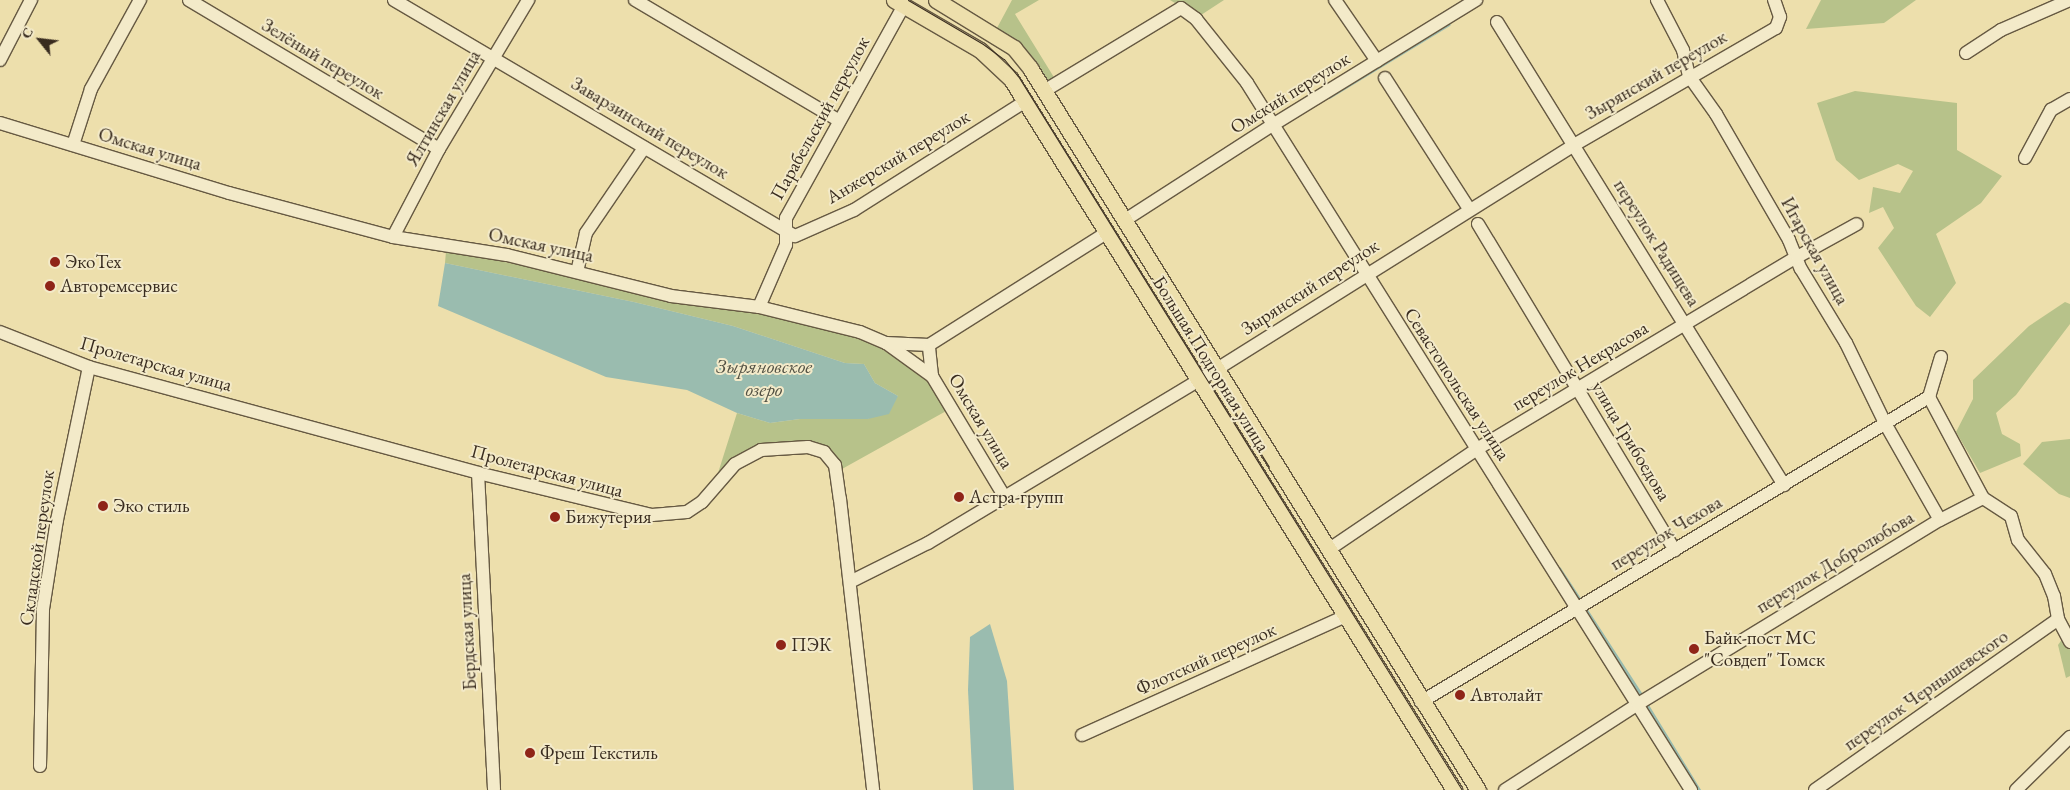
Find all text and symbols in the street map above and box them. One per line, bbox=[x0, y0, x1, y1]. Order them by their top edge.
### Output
street label: Зелёный переулок bbox=[258, 14, 388, 104]
north arrow bbox=[15, 15, 65, 65]
text: С bbox=[17, 24, 37, 41]
street label: Зырянский переулок bbox=[1581, 25, 1731, 125]
street label: Парабельский переулок bbox=[766, 32, 874, 204]
street label: Ялтинская улица bbox=[401, 46, 485, 170]
street label: Омский переулок bbox=[1226, 47, 1354, 139]
street label: Заварзинский переулок bbox=[567, 72, 733, 184]
street label: Анжерский переулок bbox=[822, 105, 974, 209]
street label: Омская улица bbox=[96, 122, 204, 176]
street label: переулок Радищева bbox=[1609, 175, 1705, 311]
street label: Игарская улица bbox=[1776, 193, 1854, 309]
street label: Омская улица bbox=[486, 223, 596, 267]
street label: Зырянский переулок bbox=[1237, 234, 1383, 340]
place label: ЭкоТех bbox=[65, 251, 122, 273]
marker: ЭкоТех bbox=[49, 256, 61, 268]
street label: Большая Подгорная улица bbox=[1148, 272, 1274, 456]
place label: Авторемсервис bbox=[60, 275, 178, 297]
marker: Авторемсервис bbox=[44, 280, 56, 292]
street label: Севастопольская улица bbox=[1399, 303, 1515, 465]
street label: переулок Некрасова bbox=[1508, 316, 1652, 416]
street label: Пролетарская улица bbox=[78, 331, 234, 397]
water label: Зыряновское озеро bbox=[716, 354, 812, 401]
street label: Омская улица bbox=[944, 369, 1018, 473]
street label: улица Грибоедова bbox=[1586, 377, 1676, 505]
street label: Пролетарская улица bbox=[468, 440, 626, 502]
street label: Складской переулок bbox=[15, 469, 59, 627]
place label: Астра-групп bbox=[969, 486, 1063, 508]
marker: Астра-групп bbox=[953, 491, 965, 503]
street label: переулок Чехова bbox=[1606, 491, 1726, 575]
place label: Эко стиль bbox=[113, 495, 190, 517]
marker: Эко стиль bbox=[97, 500, 109, 512]
place label: Бижутерия bbox=[565, 506, 651, 528]
street label: переулок Добролюбова bbox=[1752, 506, 1918, 618]
marker: Бижутерия bbox=[549, 511, 561, 523]
street label: Бердская улица bbox=[453, 573, 481, 691]
street label: Флотский переулок bbox=[1132, 618, 1280, 700]
street label: переулок Чернышевского bbox=[1839, 625, 2013, 755]
place label: Байк-пост MC "Совдеп" Томск bbox=[1704, 627, 1825, 671]
place label: ПЭК bbox=[791, 634, 832, 656]
marker: ПЭК bbox=[775, 639, 787, 651]
marker: Байк-пост MC "Совдеп" Томск bbox=[1688, 643, 1700, 655]
place label: Автолайт bbox=[1470, 684, 1542, 706]
marker: Автолайт bbox=[1454, 689, 1466, 701]
place label: Фреш Текстиль bbox=[540, 742, 658, 764]
marker: Фреш Текстиль bbox=[524, 747, 536, 759]

